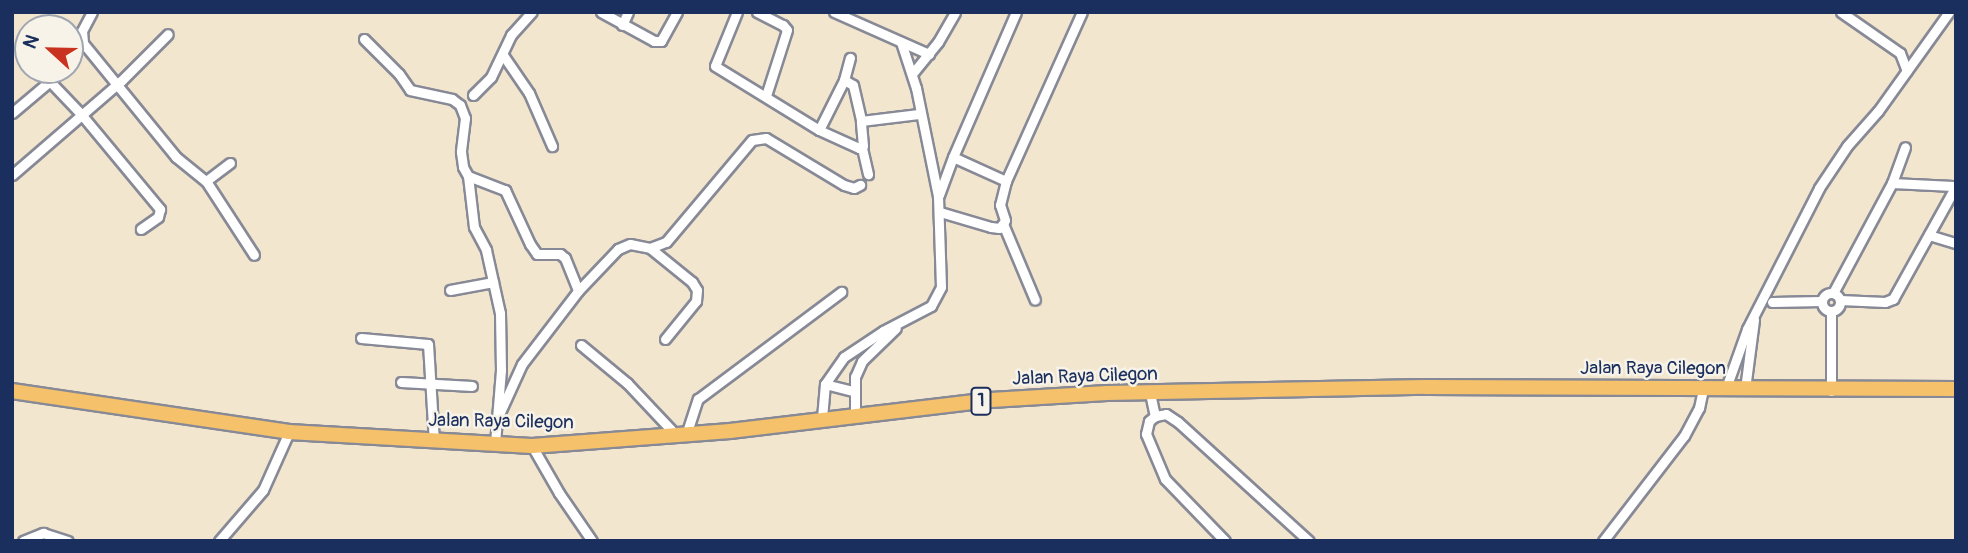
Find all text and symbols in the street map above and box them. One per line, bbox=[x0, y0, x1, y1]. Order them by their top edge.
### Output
north arrow bbox=[14, 14, 84, 84]
text: N bbox=[18, 31, 45, 52]
street label: Jalan Raya Cilegon bbox=[1580, 358, 1726, 380]
street label: Jalan Raya Cilegon bbox=[1012, 363, 1158, 391]
road number: 1 bbox=[969, 386, 993, 416]
street label: Jalan Raya Cilegon bbox=[428, 409, 574, 435]

